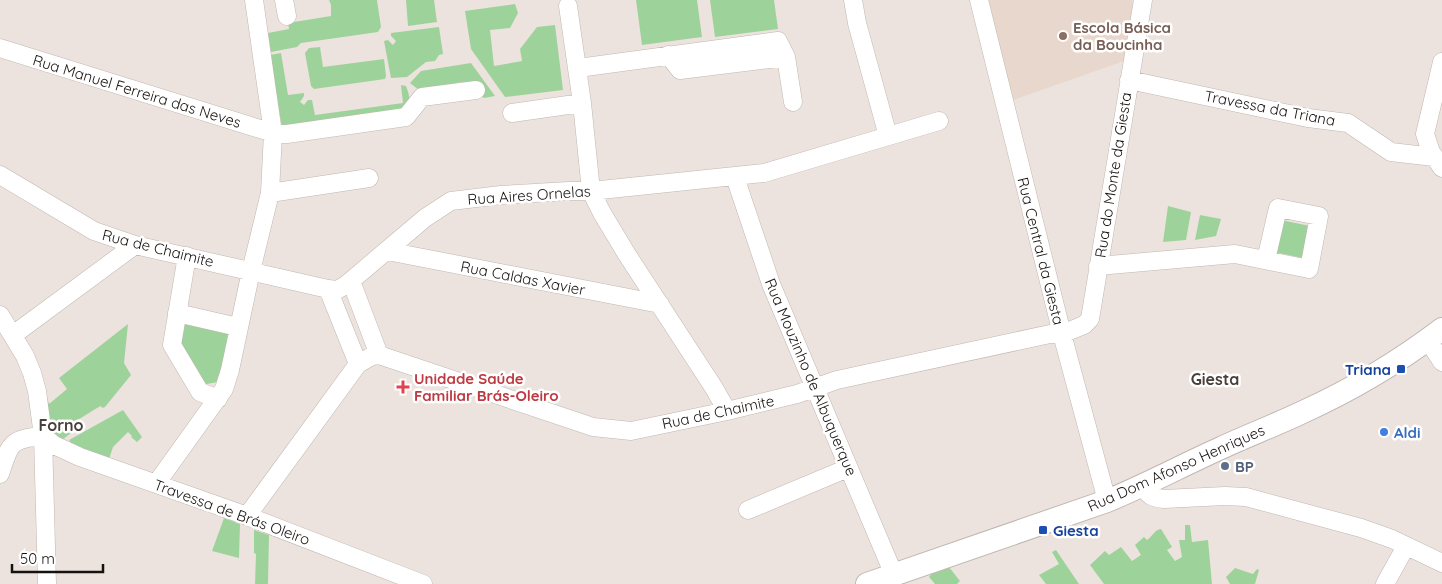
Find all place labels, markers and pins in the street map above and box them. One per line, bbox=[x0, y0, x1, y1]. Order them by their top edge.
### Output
place label: Escola Básica da Boucinha bbox=[1073, 18, 1171, 54]
marker: Escola Básica da Boucinha bbox=[1057, 30, 1069, 42]
place label: Triana bbox=[1345, 360, 1391, 379]
marker: Triana bbox=[1395, 363, 1407, 375]
place label: Unidade Saúde Familiar Brás-Oleiro bbox=[414, 369, 559, 405]
marker: Unidade Saúde Familiar Brás-Oleiro bbox=[396, 380, 410, 394]
place label: Aldi bbox=[1394, 423, 1420, 442]
marker: Aldi bbox=[1378, 426, 1390, 438]
place label: BP bbox=[1235, 457, 1254, 476]
marker: BP bbox=[1219, 460, 1231, 472]
place label: Giesta bbox=[1053, 521, 1099, 540]
marker: Giesta bbox=[1037, 524, 1049, 536]

